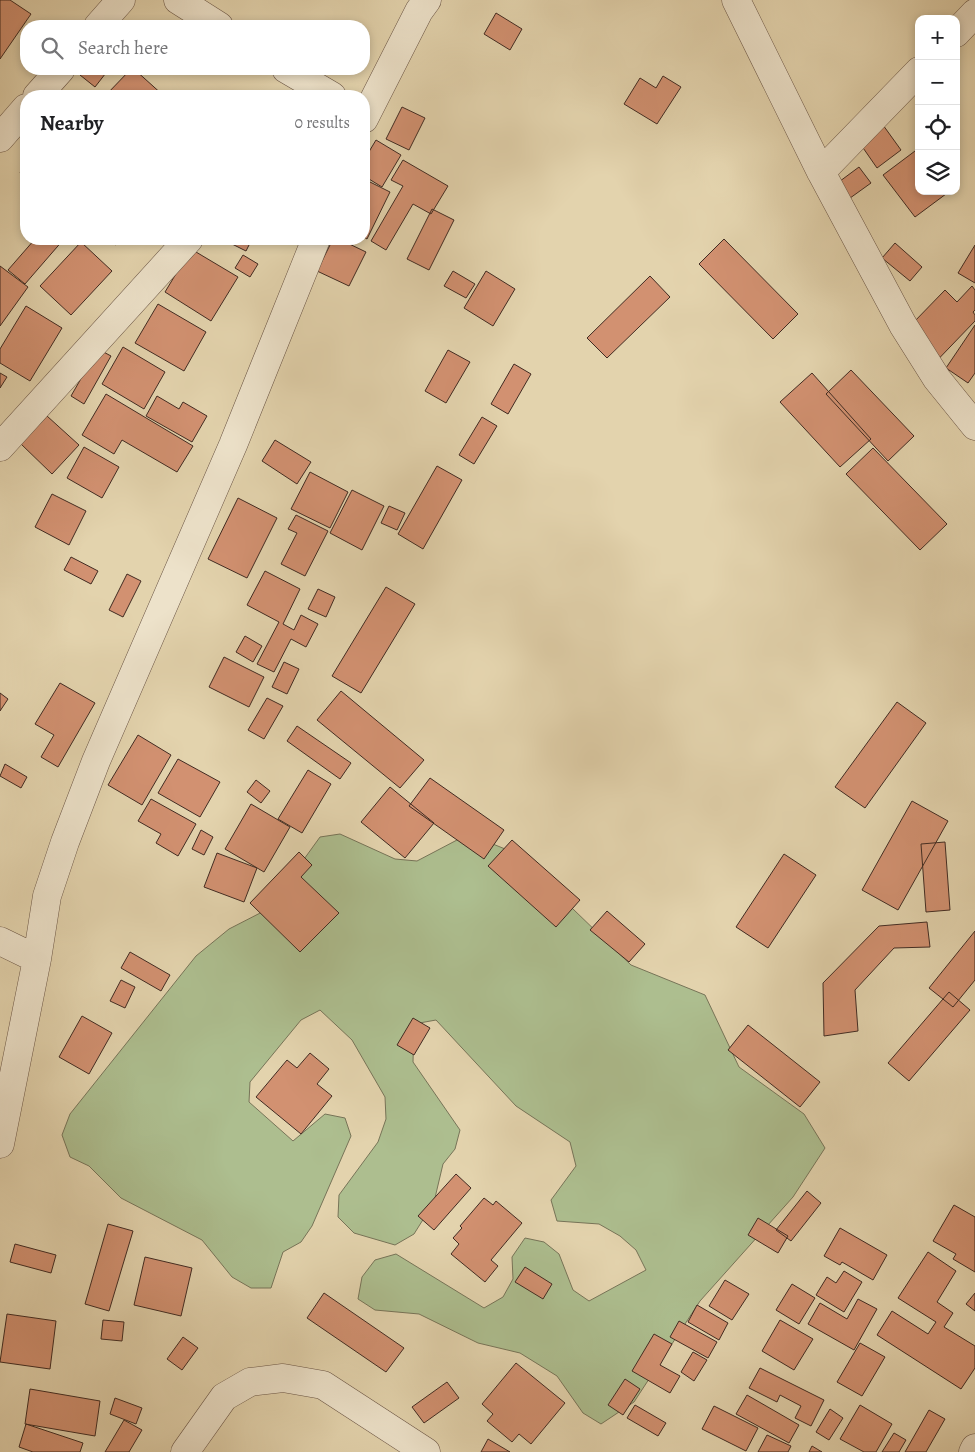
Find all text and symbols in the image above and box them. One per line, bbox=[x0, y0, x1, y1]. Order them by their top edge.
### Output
map controls bbox=[915, 15, 960, 195]
button: + bbox=[915, 15, 960, 60]
search box bbox=[20, 20, 370, 75]
icon: search bbox=[38, 34, 66, 62]
text: Search here bbox=[78, 35, 168, 61]
button: − bbox=[915, 60, 960, 105]
button: locate bbox=[915, 105, 960, 150]
text: Nearby bbox=[40, 109, 103, 137]
text: 0 results bbox=[294, 112, 350, 134]
button: layers bbox=[915, 150, 960, 195]

